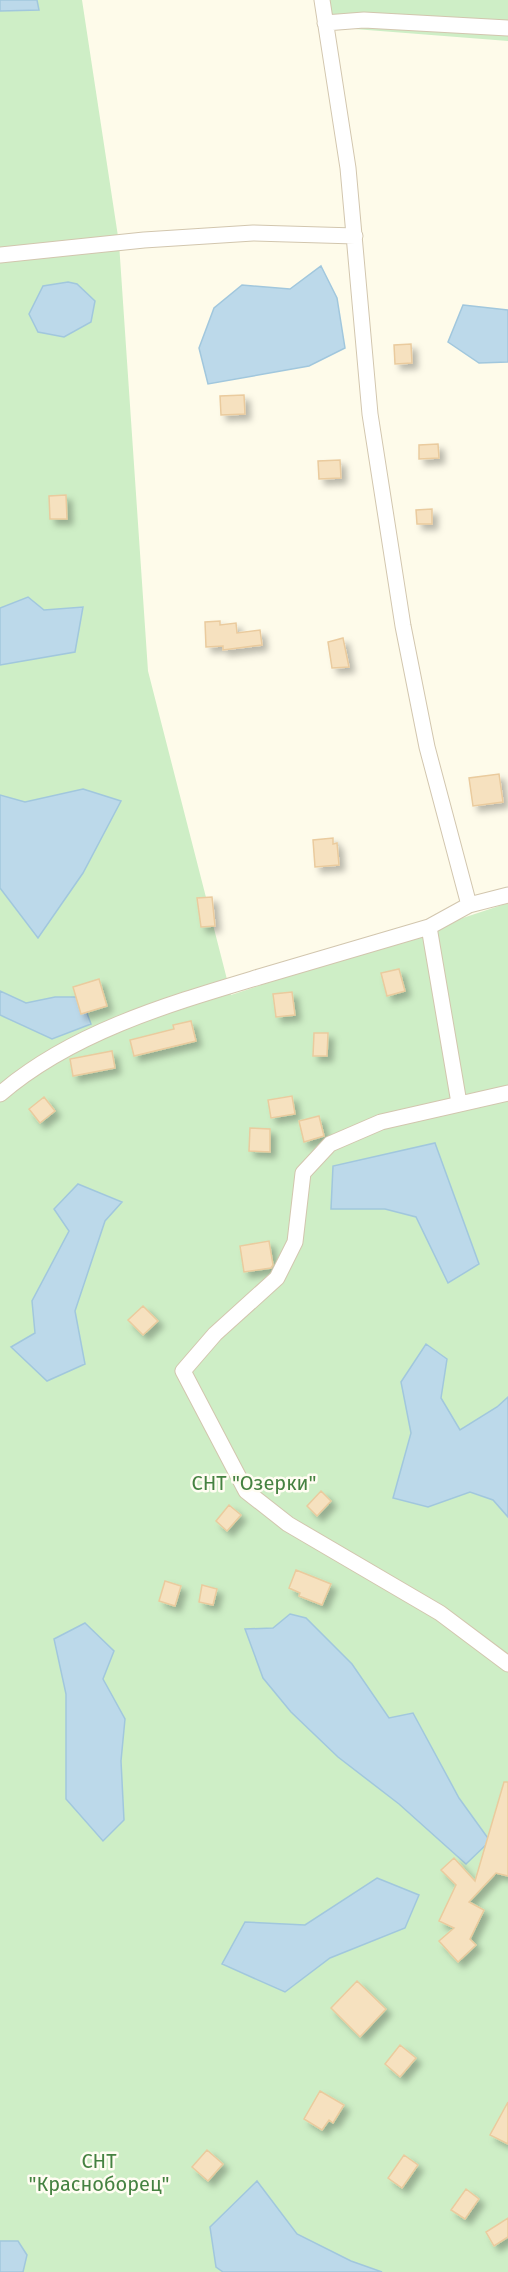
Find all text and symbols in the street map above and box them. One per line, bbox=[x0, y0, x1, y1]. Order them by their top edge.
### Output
park label: СНТ "Озерки" bbox=[191, 1471, 317, 1495]
park label: СНТ "Красноборец" bbox=[29, 2149, 169, 2196]

